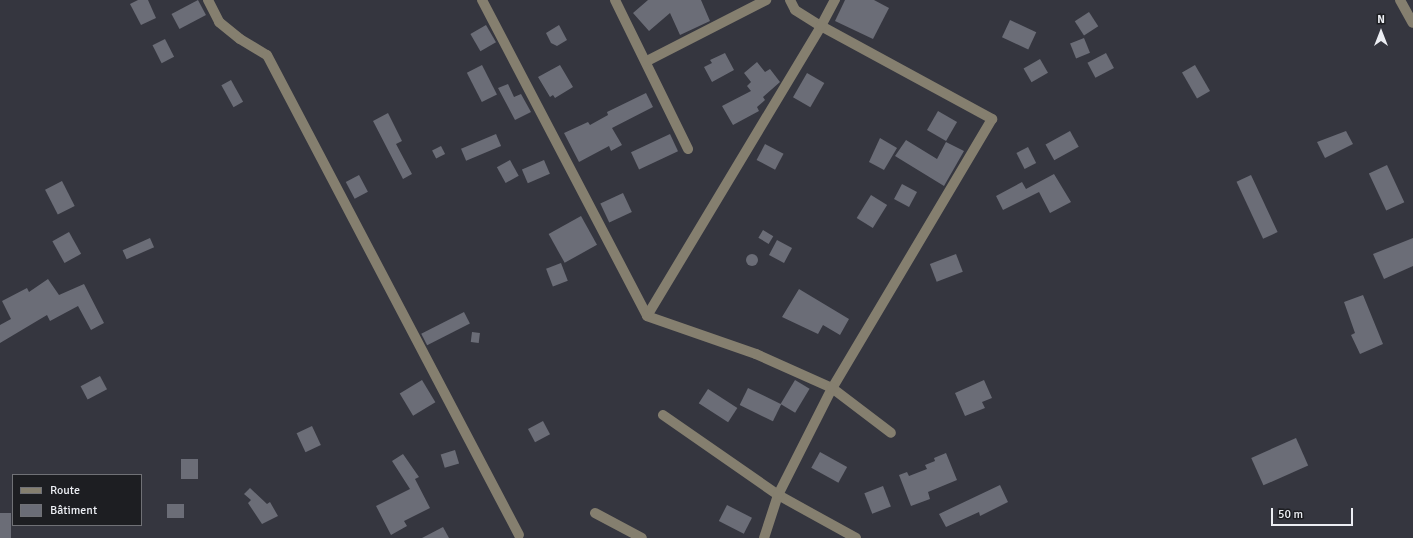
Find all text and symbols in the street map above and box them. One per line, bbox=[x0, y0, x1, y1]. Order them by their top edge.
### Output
north arrow bbox=[1361, 12, 1401, 52]
text: N bbox=[1377, 13, 1385, 26]
legend bbox=[12, 474, 142, 526]
text: Route bbox=[50, 483, 80, 498]
scale bar bbox=[1273, 500, 1355, 526]
text: Bâtiment bbox=[50, 503, 97, 518]
text: 50 m bbox=[1278, 507, 1303, 522]

